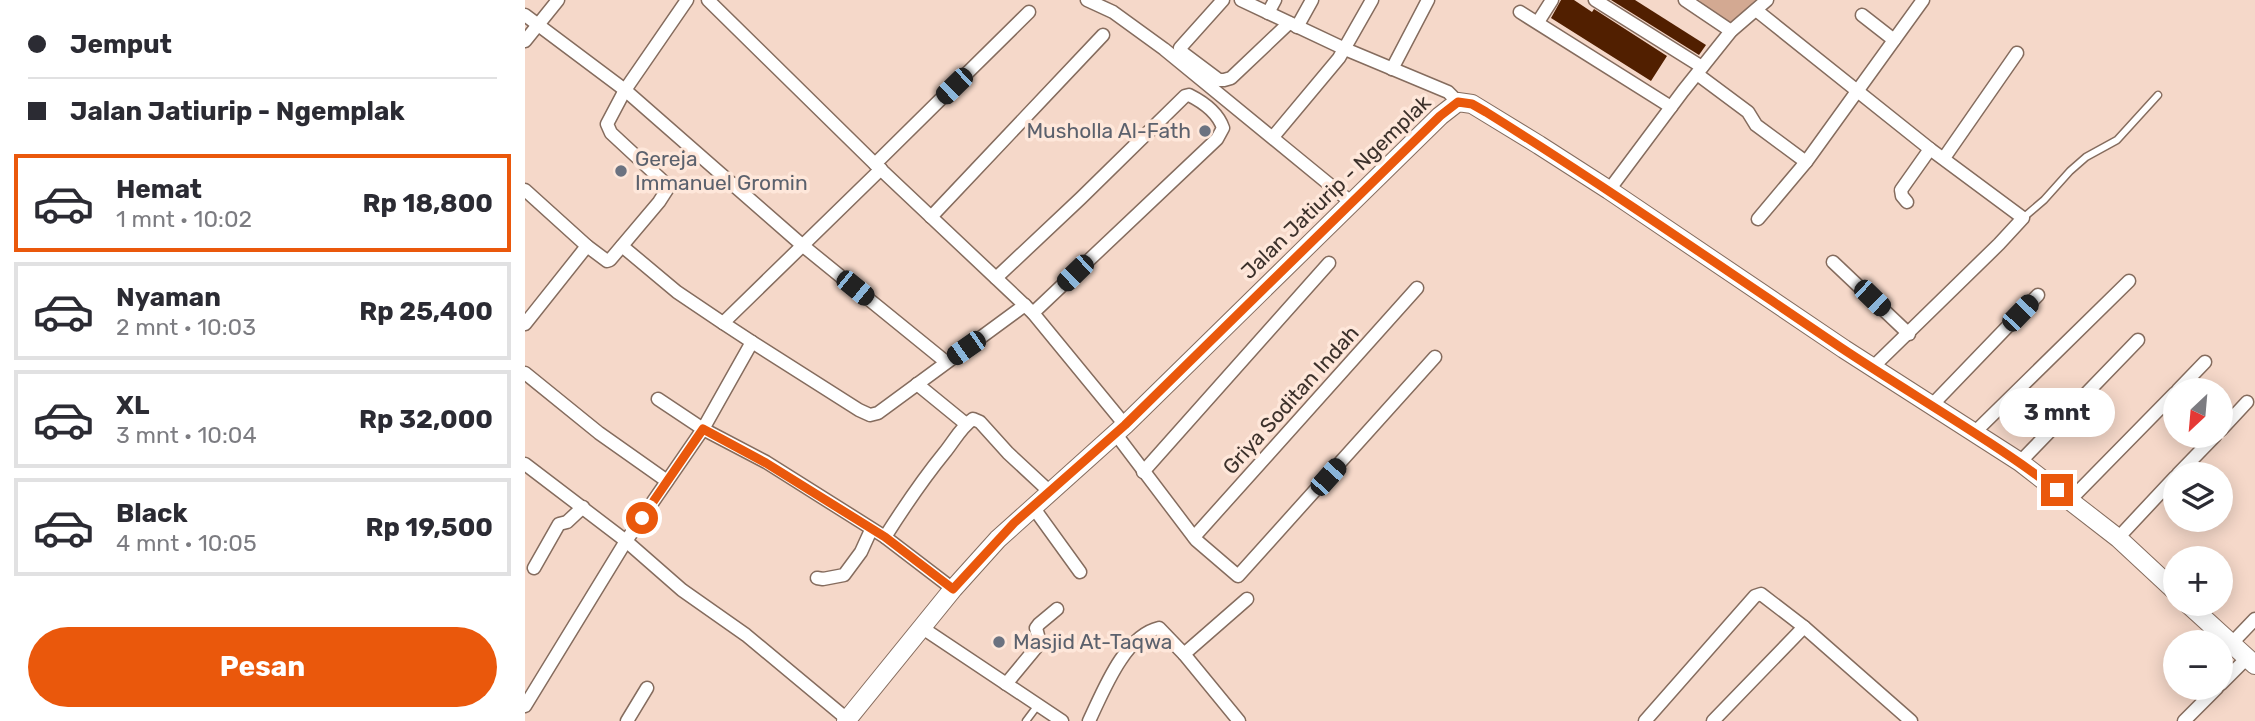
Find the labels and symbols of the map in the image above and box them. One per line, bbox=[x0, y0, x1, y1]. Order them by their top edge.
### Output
car bbox=[932, 64, 977, 108]
street label: Jalan Jatiurip - Ngemplak bbox=[1236, 89, 1436, 284]
place label: Musholla Al-Fath bbox=[1026, 118, 1191, 143]
marker: Musholla Al-Fath bbox=[1197, 123, 1213, 139]
place label: Gereja Immanuel Gromin bbox=[635, 146, 808, 195]
marker: Gereja Immanuel Gromin bbox=[613, 163, 629, 179]
car bbox=[1053, 251, 1098, 295]
car bbox=[833, 267, 878, 309]
car bbox=[1850, 276, 1895, 320]
car bbox=[1998, 291, 2043, 335]
street label: Griya Soditan Indah bbox=[1217, 320, 1364, 479]
car bbox=[943, 327, 990, 369]
north arrow bbox=[2163, 378, 2233, 448]
callout: 3 mnt bbox=[1999, 388, 2115, 438]
car bbox=[1307, 454, 1350, 500]
route end bbox=[2041, 474, 2073, 506]
route start bbox=[626, 502, 658, 534]
place label: Masjid At-Taqwa bbox=[1013, 629, 1172, 654]
marker: Masjid At-Taqwa bbox=[991, 634, 1007, 650]

